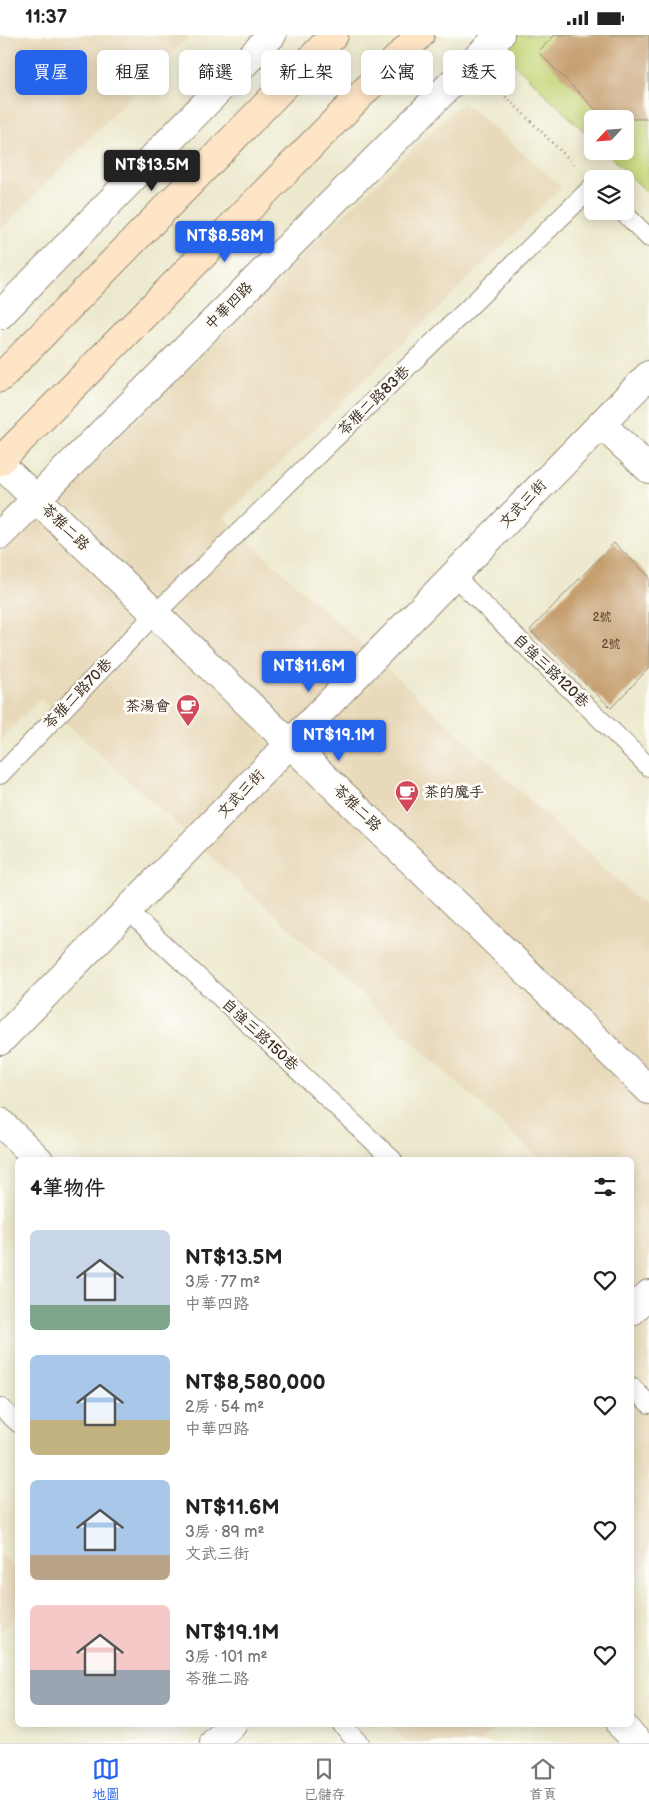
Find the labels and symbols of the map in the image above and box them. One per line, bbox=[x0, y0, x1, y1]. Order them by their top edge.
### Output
north arrow bbox=[584, 110, 634, 160]
pin: NT$13.5M bbox=[100, 149, 204, 192]
pin: NT$8.58M bbox=[173, 221, 277, 263]
street label: 中華四路 bbox=[201, 278, 257, 334]
street label: 苓雅二路83巷 bbox=[334, 362, 414, 440]
street label: 文武三街 bbox=[495, 476, 551, 532]
street label: 苓雅二路 bbox=[37, 499, 93, 555]
house number: 2號 bbox=[592, 610, 612, 625]
street label: 自強三路120巷 bbox=[509, 630, 593, 712]
house number: 2號 bbox=[601, 637, 621, 652]
pin: NT$11.6M bbox=[257, 651, 361, 693]
street label: 苓雅二路70巷 bbox=[39, 655, 117, 733]
cafe icon: 茶湯會 bbox=[175, 693, 201, 727]
place label: 茶湯會 bbox=[125, 697, 170, 716]
pin: NT$19.1M bbox=[287, 719, 391, 762]
street label: 文武三街 bbox=[213, 766, 269, 822]
cafe icon: 茶的魔手 bbox=[394, 779, 420, 813]
street label: 苓雅二路 bbox=[329, 780, 385, 836]
place label: 茶的魔手 bbox=[424, 783, 484, 802]
street label: 自強三路150巷 bbox=[218, 995, 302, 1075]

